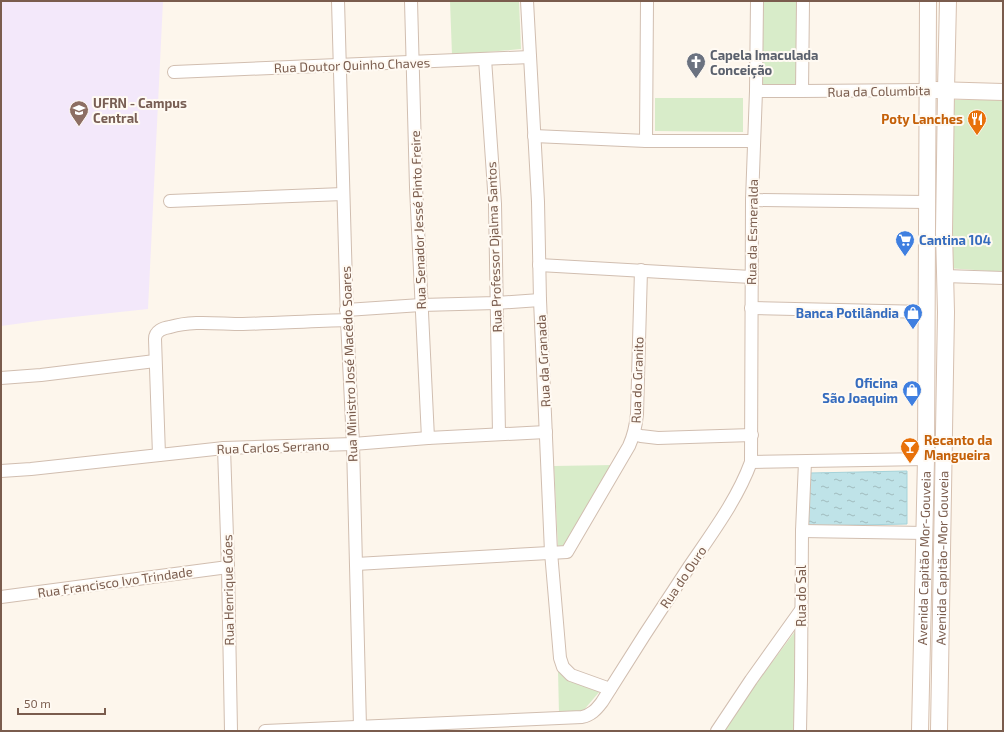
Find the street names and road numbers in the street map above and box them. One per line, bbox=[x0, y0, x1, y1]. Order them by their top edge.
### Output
street label: Rua Doutor Quinho Chaves bbox=[274, 54, 430, 76]
street label: Rua da Columbita bbox=[827, 82, 931, 100]
street label: Rua Senador Jessé Pinto Freire bbox=[407, 130, 429, 310]
street label: Rua Professor Djalma Santos bbox=[483, 161, 505, 333]
street label: Rua da Esmeralda bbox=[743, 179, 761, 285]
street label: Rua Ministro José Macêdo Soares bbox=[338, 266, 360, 462]
street label: Rua da Granada bbox=[533, 314, 553, 408]
street label: Rua do Granito bbox=[627, 336, 647, 424]
street label: Rua Carlos Serrano bbox=[216, 437, 330, 457]
street label: Avenida Capitão Mor-Gouveia bbox=[914, 471, 934, 645]
street label: Avenida Capitão-Mor Gouveia bbox=[932, 471, 951, 645]
street label: Rua Henrique Góes bbox=[219, 534, 237, 646]
street label: Rua do Ouro bbox=[656, 543, 710, 611]
street label: Rua Francisco Ivo Trindade bbox=[36, 563, 194, 601]
street label: Rua do Sal bbox=[793, 565, 809, 627]

